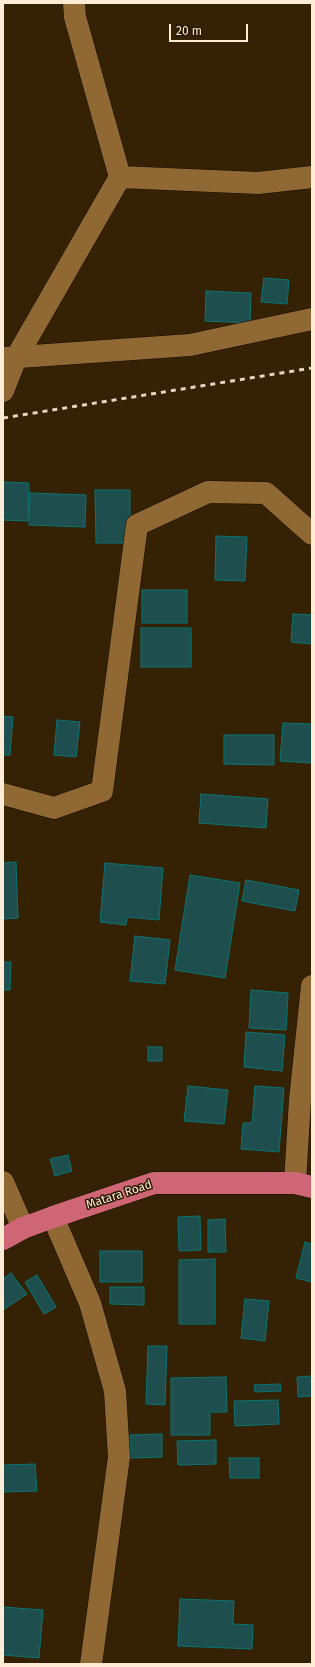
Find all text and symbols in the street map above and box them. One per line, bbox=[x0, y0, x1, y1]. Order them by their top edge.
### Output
scale bar bbox=[171, 16, 250, 42]
text: 20 m bbox=[176, 24, 202, 38]
street label: Matara Road bbox=[84, 1178, 154, 1212]

